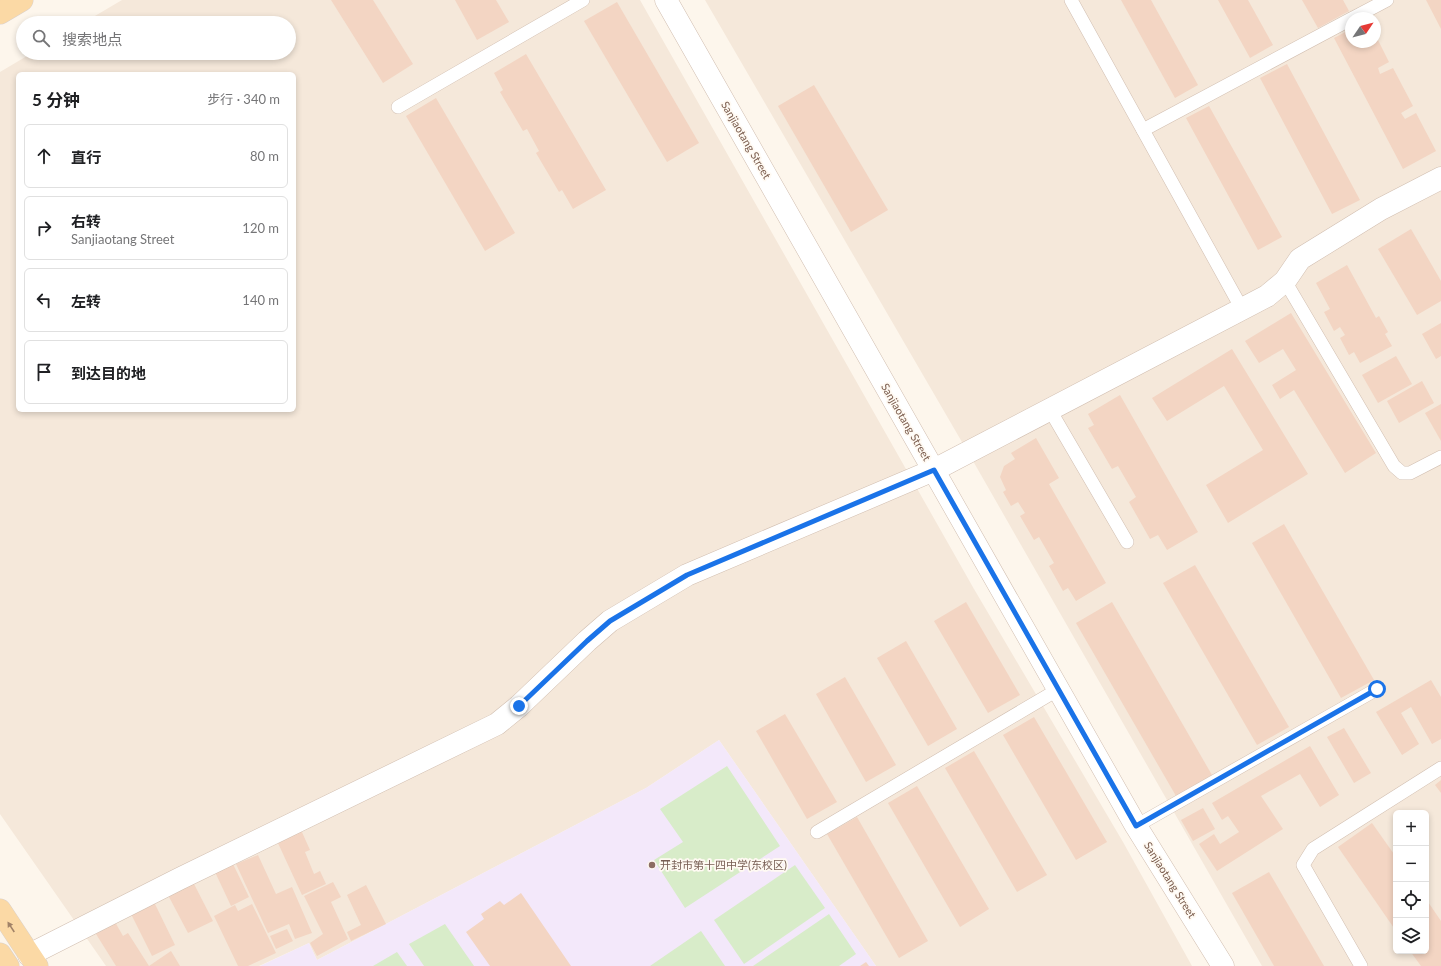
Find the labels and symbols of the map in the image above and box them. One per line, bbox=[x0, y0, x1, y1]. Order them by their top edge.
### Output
north arrow bbox=[1345, 12, 1381, 48]
street label: Sanjiaotang Street bbox=[719, 99, 774, 181]
street label: Sanjiaotang Street bbox=[879, 381, 934, 463]
route start bbox=[1368, 680, 1386, 698]
route end bbox=[510, 697, 528, 715]
street label: Sanjiaotang Street bbox=[1142, 839, 1199, 920]
place label: 开封市第十四中学(东校区) bbox=[660, 858, 787, 871]
marker: 开封市第十四中学(东校区) bbox=[647, 860, 657, 870]
one-way arrow bbox=[7, 921, 15, 932]

